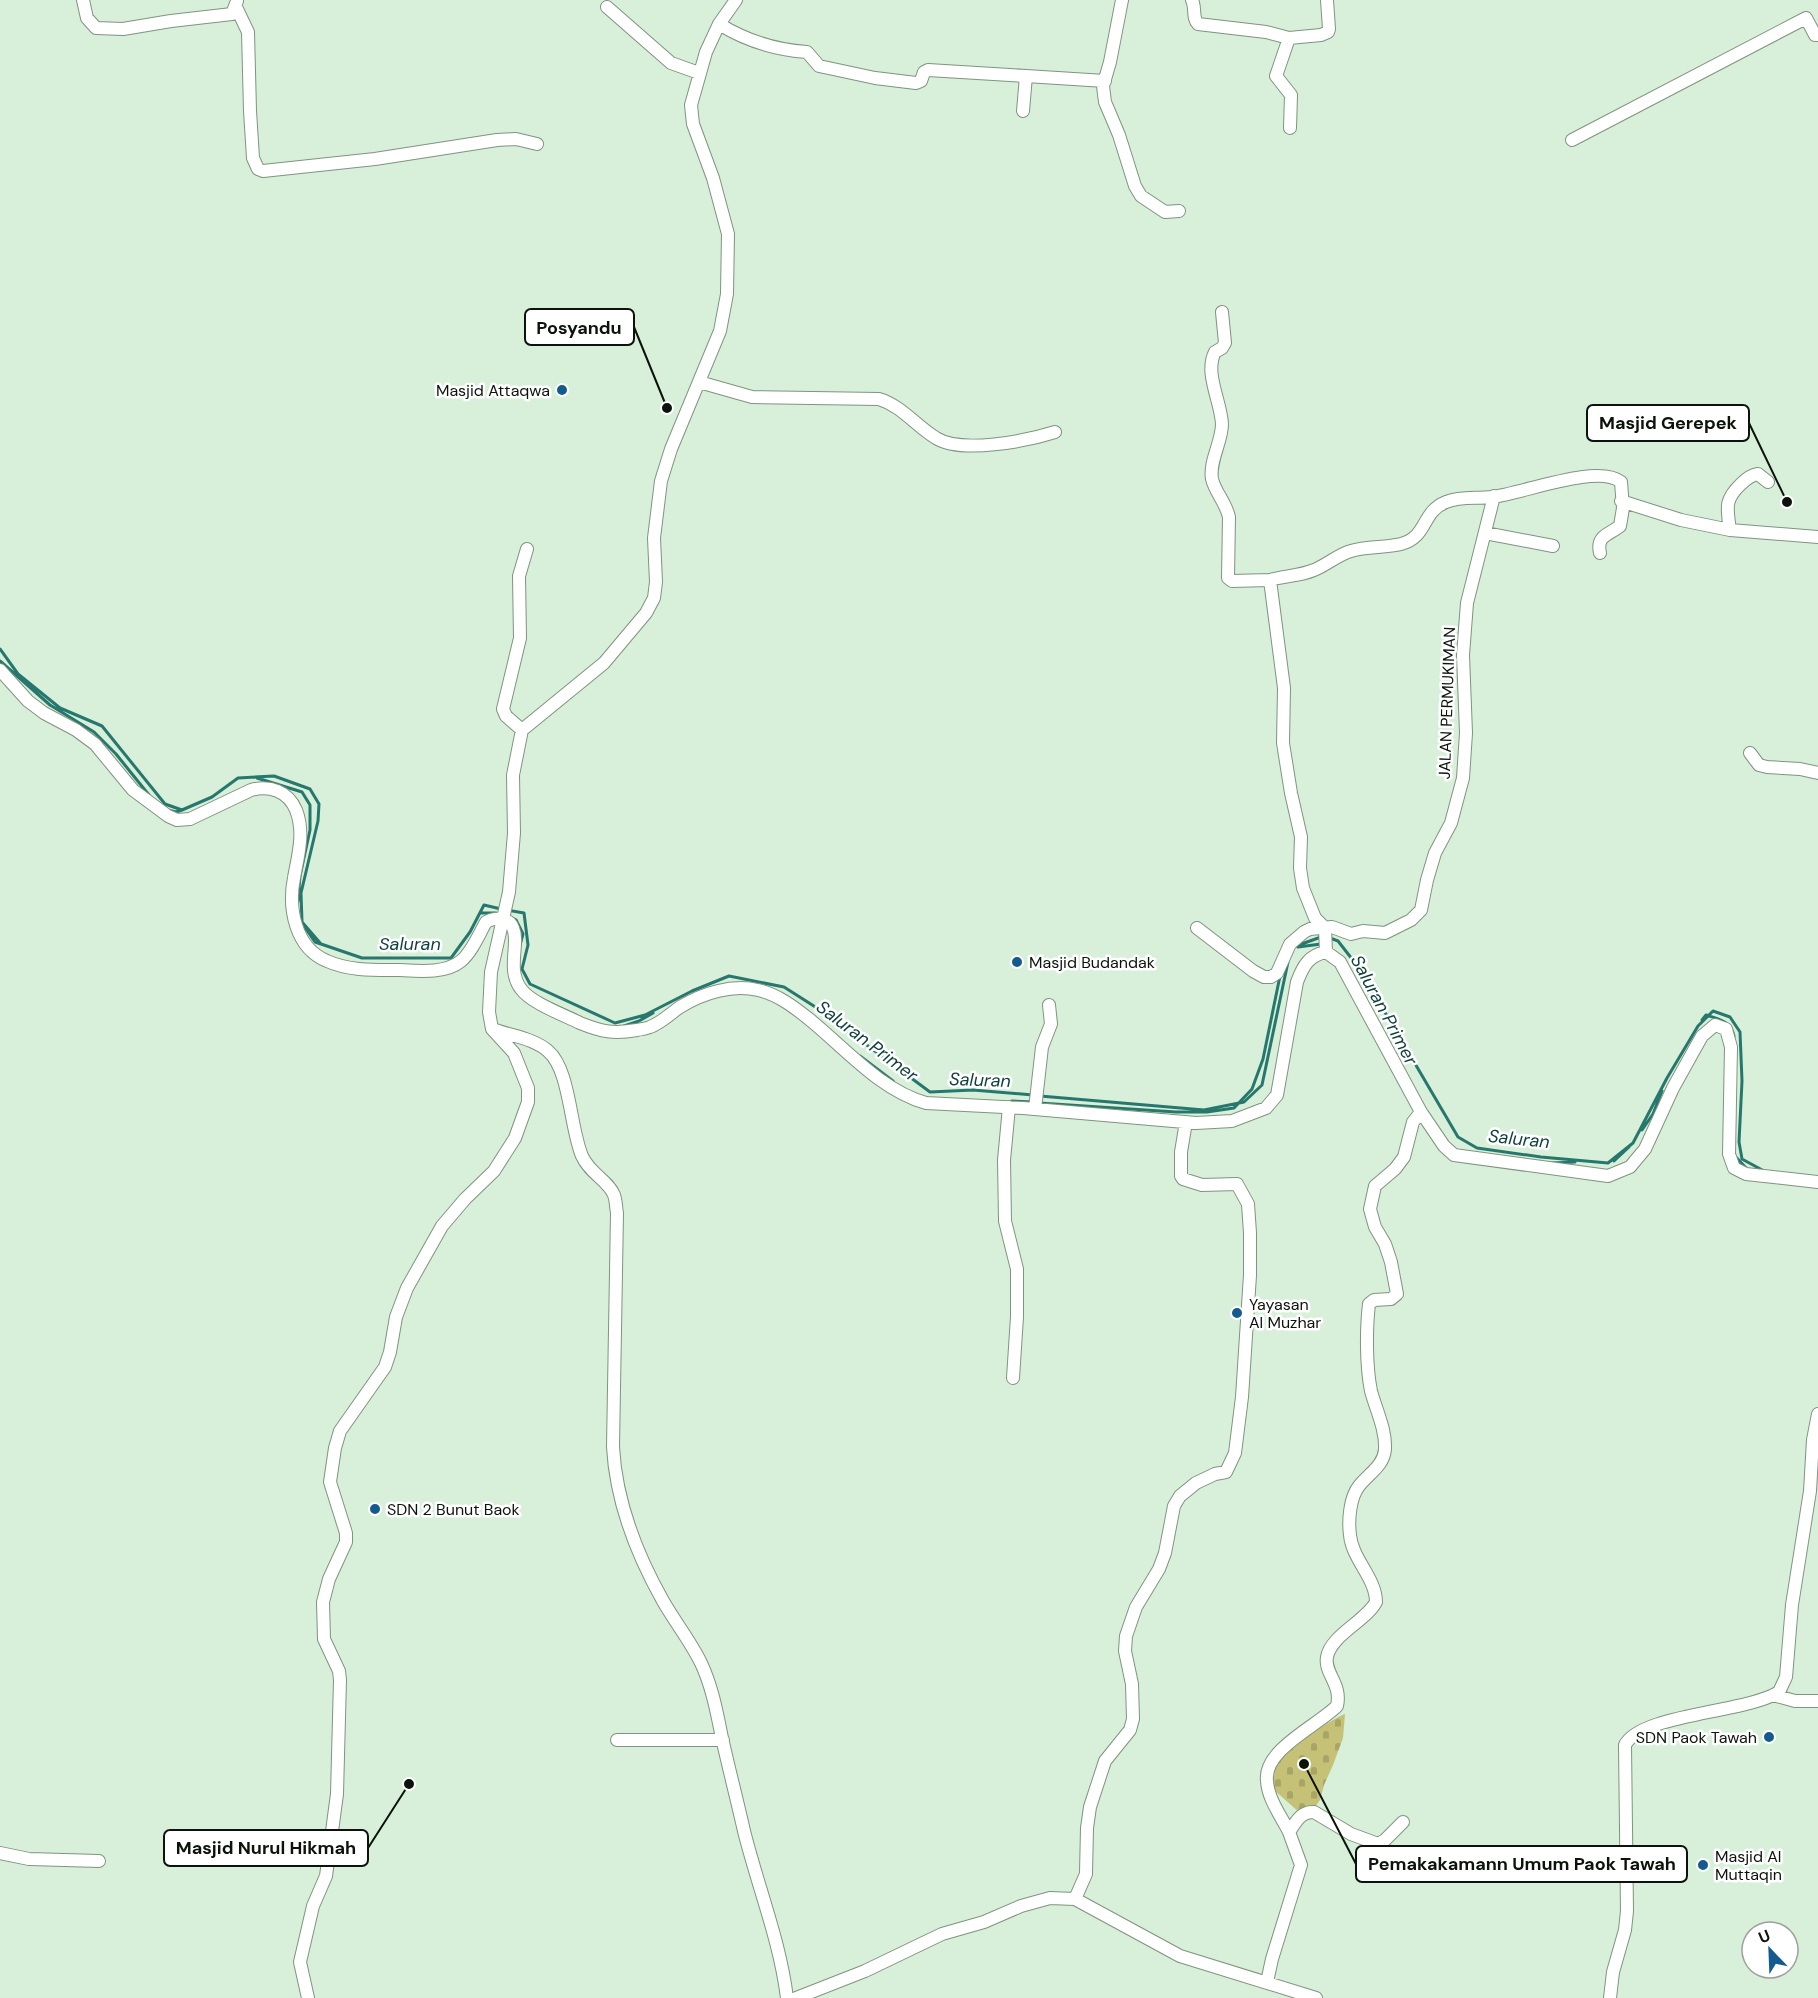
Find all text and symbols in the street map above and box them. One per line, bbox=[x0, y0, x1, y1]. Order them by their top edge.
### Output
callout: Posyandu bbox=[525, 309, 634, 345]
text: Posyandu bbox=[536, 316, 622, 340]
place label: Masjid Attaqwa bbox=[436, 380, 550, 401]
marker: Masjid Attaqwa bbox=[555, 383, 569, 397]
callout: Masjid Gerepek bbox=[1587, 405, 1749, 441]
text: Masjid Gerepek bbox=[1599, 411, 1738, 435]
street label: JALAN PERMUKIMAN bbox=[1434, 626, 1460, 780]
water label: Saluran bbox=[379, 932, 441, 956]
water label: Saluran Primer bbox=[1345, 951, 1424, 1070]
place label: Masjid Budandak bbox=[1029, 952, 1155, 973]
marker: Masjid Budandak bbox=[1010, 955, 1024, 969]
water label: Saluran Primer bbox=[811, 995, 924, 1088]
water label: Saluran bbox=[949, 1067, 1011, 1093]
water label: Saluran bbox=[1487, 1124, 1551, 1154]
place label: Yayasan Al Muzhar bbox=[1249, 1294, 1321, 1333]
marker: Yayasan Al Muzhar bbox=[1230, 1306, 1244, 1320]
place label: SDN 2 Bunut Baok bbox=[387, 1499, 520, 1520]
marker: SDN 2 Bunut Baok bbox=[368, 1502, 382, 1516]
place label: SDN Paok Tawah bbox=[1636, 1727, 1757, 1748]
marker: SDN Paok Tawah bbox=[1762, 1730, 1776, 1744]
callout: Masjid Nurul Hikmah bbox=[164, 1830, 368, 1866]
text: Masjid Nurul Hikmah bbox=[176, 1836, 356, 1860]
callout: Pemakakamann Umum Paok Tawah bbox=[1356, 1846, 1687, 1882]
place label: Masjid Al Muttaqin bbox=[1715, 1846, 1782, 1885]
text: Pemakakamann Umum Paok Tawah bbox=[1368, 1852, 1676, 1876]
marker: Masjid Al Muttaqin bbox=[1696, 1858, 1710, 1872]
north arrow bbox=[1740, 1920, 1800, 1980]
text: U bbox=[1755, 1925, 1773, 1948]

